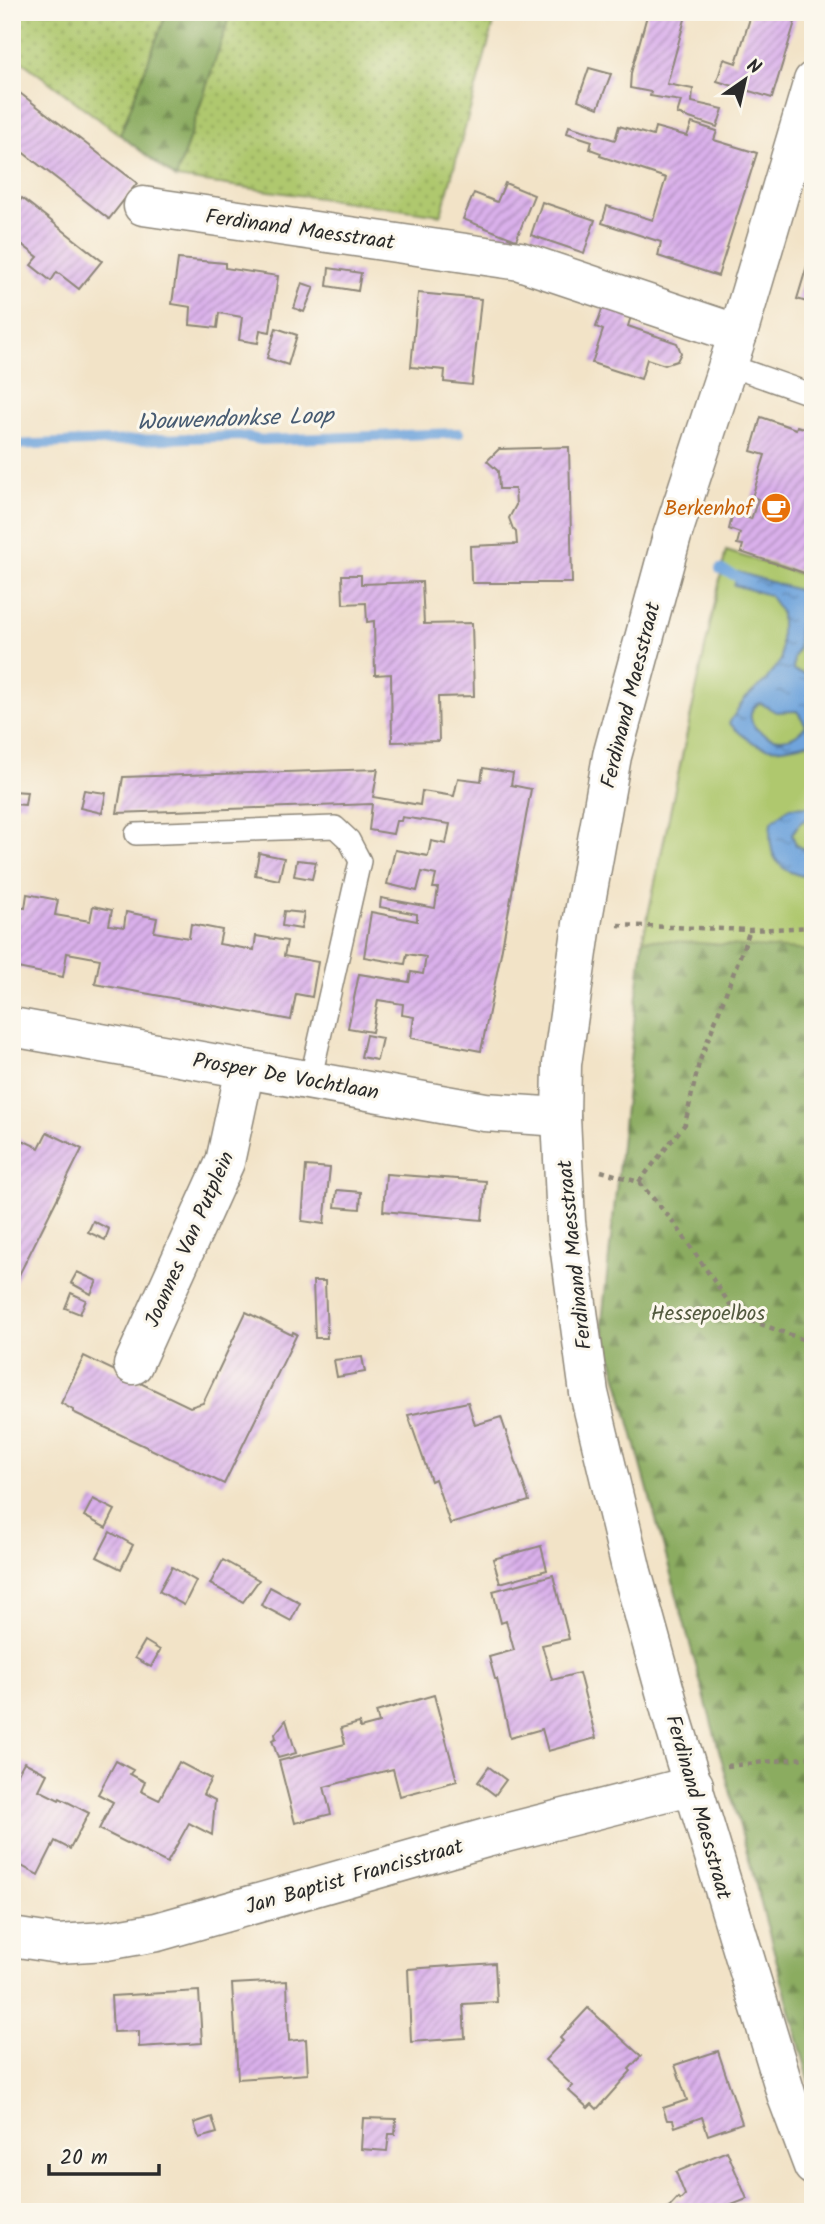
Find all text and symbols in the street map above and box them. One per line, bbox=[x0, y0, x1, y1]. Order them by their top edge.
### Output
north arrow bbox=[710, 46, 780, 116]
text: N bbox=[740, 52, 767, 83]
street label: Ferdinand Maesstraat bbox=[203, 201, 397, 260]
water label: Wouwendonkse Loop bbox=[136, 399, 336, 441]
cafe icon: Berkenhof bbox=[759, 491, 793, 525]
place label: Berkenhof bbox=[664, 493, 755, 526]
street label: Ferdinand Maesstraat bbox=[592, 598, 671, 792]
street label: Prosper De Vochtlaan bbox=[190, 1045, 381, 1110]
street label: Joannes Van Putplein bbox=[137, 1146, 244, 1333]
street label: Ferdinand Maesstraat bbox=[549, 1157, 602, 1351]
park label: Hessepoelbos bbox=[651, 1298, 765, 1331]
street label: Ferdinand Maesstraat bbox=[655, 1711, 740, 1904]
street label: Jan Baptist Francisstraat bbox=[242, 1830, 468, 1924]
scale bar bbox=[49, 2133, 159, 2177]
text: 20 m bbox=[60, 2142, 108, 2175]

